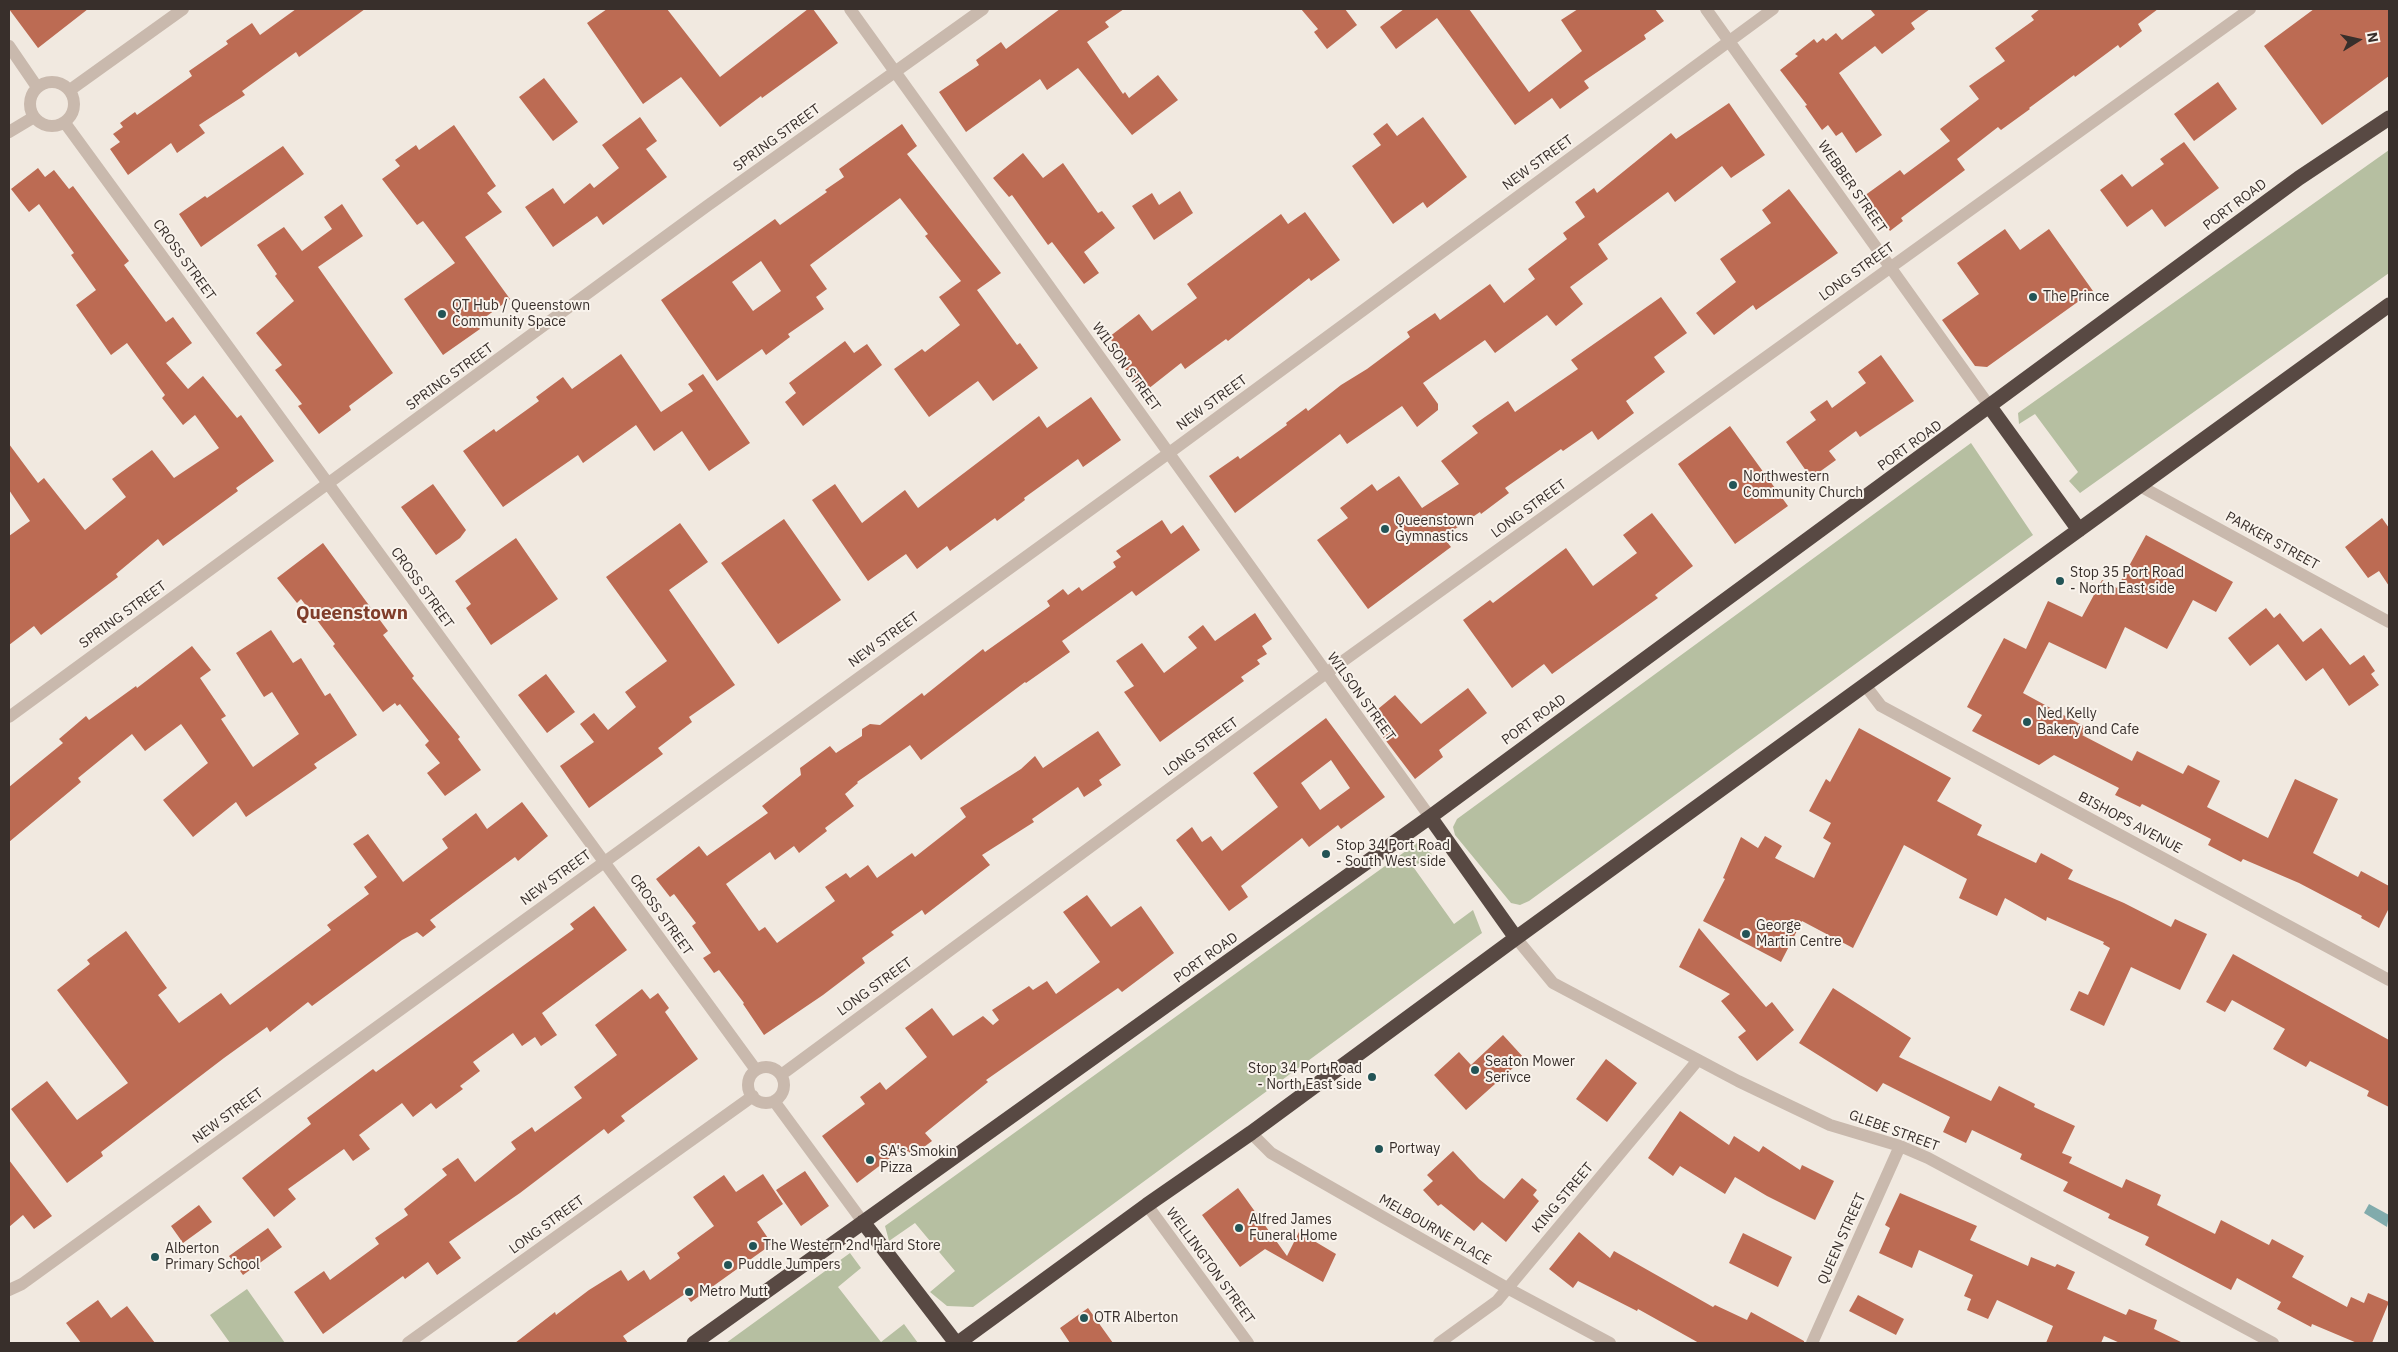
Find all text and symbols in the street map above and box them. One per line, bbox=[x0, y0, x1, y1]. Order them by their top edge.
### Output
north arrow bbox=[2333, 15, 2383, 65]
text: N bbox=[2363, 31, 2383, 44]
street label: SPRING STREET bbox=[730, 101, 824, 175]
street label: NEW STREET bbox=[1499, 132, 1577, 194]
street label: WEBBER STREET bbox=[1814, 138, 1890, 236]
street label: PORT ROAD bbox=[2200, 176, 2270, 234]
street label: CROSS STREET bbox=[149, 216, 219, 304]
street label: LONG STREET bbox=[1816, 239, 1898, 305]
place label: The Prince bbox=[2043, 289, 2110, 305]
marker: The Prince bbox=[2027, 291, 2039, 303]
place label: QT Hub / Queenstown Community Space bbox=[452, 298, 590, 331]
marker: QT Hub / Queenstown Community Space bbox=[436, 308, 448, 320]
street label: WILSON STREET bbox=[1088, 319, 1164, 415]
street label: SPRING STREET bbox=[403, 340, 497, 414]
street label: NEW STREET bbox=[1173, 372, 1251, 434]
street label: PORT ROAD bbox=[1875, 417, 1945, 475]
place label: Northwestern Community Church bbox=[1743, 469, 1863, 502]
street label: LONG STREET bbox=[1488, 476, 1570, 542]
marker: Northwestern Community Church bbox=[1727, 479, 1739, 491]
street label: PARKER STREET bbox=[2222, 508, 2322, 574]
place label: Queenstown Gymnastics bbox=[1395, 513, 1474, 546]
marker: Queenstown Gymnastics bbox=[1379, 523, 1391, 535]
street label: CROSS STREET bbox=[387, 544, 457, 632]
place label: Stop 35 Port Road - North East side bbox=[2070, 565, 2184, 598]
marker: Stop 35 Port Road - North East side bbox=[2054, 575, 2066, 587]
street label: SPRING STREET bbox=[76, 578, 170, 652]
district label: Queenstown bbox=[296, 603, 408, 625]
street label: NEW STREET bbox=[845, 609, 923, 671]
street label: WILSON STREET bbox=[1323, 649, 1399, 745]
street label: PORT ROAD bbox=[1499, 691, 1569, 749]
place label: Ned Kelly Bakery and Cafe bbox=[2037, 706, 2139, 739]
street label: LONG STREET bbox=[1160, 714, 1242, 780]
marker: Ned Kelly Bakery and Cafe bbox=[2021, 716, 2033, 728]
street label: BISHOPS AVENUE bbox=[2075, 789, 2185, 857]
place label: Stop 34 Port Road - South West side bbox=[1336, 838, 1450, 870]
street label: NEW STREET bbox=[517, 847, 595, 909]
marker: Stop 34 Port Road - South West side bbox=[1320, 848, 1332, 860]
street label: CROSS STREET bbox=[626, 871, 696, 959]
place label: George Martin Centre bbox=[1756, 918, 1842, 950]
marker: George Martin Centre bbox=[1740, 928, 1752, 940]
street label: PORT ROAD bbox=[1171, 929, 1241, 987]
street label: LONG STREET bbox=[834, 954, 916, 1020]
place label: Seaton Mower Serivce bbox=[1485, 1054, 1575, 1086]
place label: Stop 34 Port Road - North East side bbox=[1248, 1061, 1362, 1094]
marker: Seaton Mower Serivce bbox=[1469, 1064, 1481, 1076]
marker: Stop 34 Port Road - North East side bbox=[1366, 1071, 1378, 1083]
street label: NEW STREET bbox=[189, 1085, 267, 1147]
street label: GLEBE STREET bbox=[1847, 1107, 1941, 1155]
place label: Portway bbox=[1389, 1141, 1440, 1157]
marker: Portway bbox=[1373, 1143, 1385, 1155]
place label: SA's Smokin Pizza bbox=[880, 1144, 957, 1176]
marker: SA's Smokin Pizza bbox=[864, 1154, 876, 1166]
street label: KING STREET bbox=[1529, 1159, 1597, 1237]
street label: MELBOURNE PLACE bbox=[1376, 1191, 1494, 1269]
street label: QUEEN STREET bbox=[1814, 1191, 1870, 1287]
street label: LONG STREET bbox=[506, 1192, 588, 1258]
street label: WELLINGTON STREET bbox=[1162, 1205, 1258, 1327]
place label: Alfred James Funeral Home bbox=[1249, 1212, 1337, 1244]
marker: Alfred James Funeral Home bbox=[1233, 1222, 1245, 1234]
place label: The Western 2nd Hard Store bbox=[763, 1238, 941, 1254]
marker: The Western 2nd Hard Store bbox=[747, 1240, 759, 1252]
place label: Alberton Primary School bbox=[165, 1241, 260, 1274]
marker: Alberton Primary School bbox=[149, 1251, 161, 1263]
place label: Puddle Jumpers bbox=[738, 1257, 841, 1273]
marker: Puddle Jumpers bbox=[722, 1259, 734, 1271]
place label: Metro Mutt bbox=[699, 1284, 768, 1300]
marker: Metro Mutt bbox=[683, 1286, 695, 1298]
place label: OTR Alberton bbox=[1094, 1310, 1178, 1326]
marker: OTR Alberton bbox=[1078, 1312, 1090, 1324]

